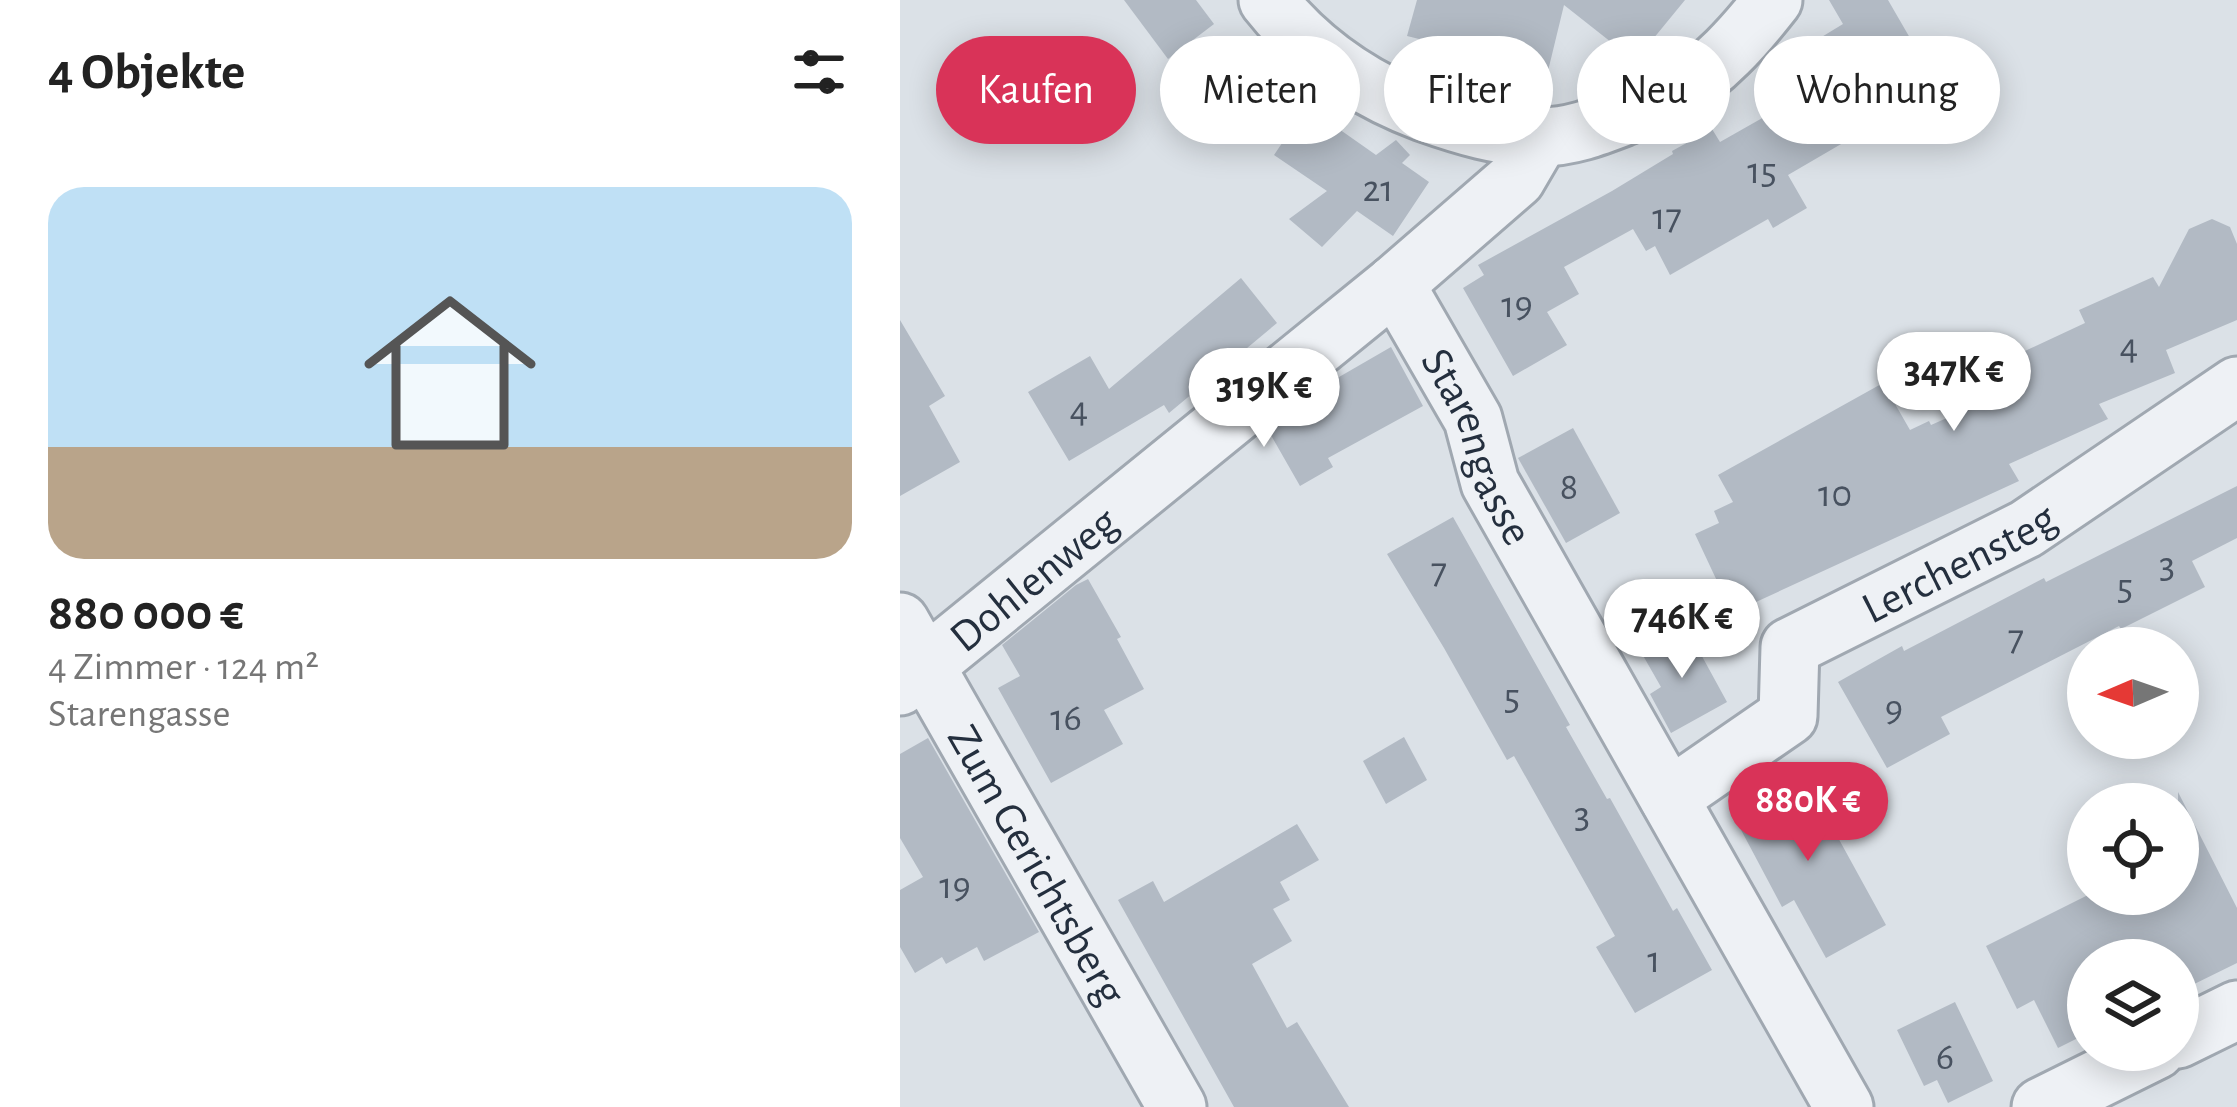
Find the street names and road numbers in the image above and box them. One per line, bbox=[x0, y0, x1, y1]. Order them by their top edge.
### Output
street label: Starengasse bbox=[1412, 341, 1540, 553]
street label: Lerchensteg bbox=[1855, 496, 2065, 632]
street label: Dohlenweg bbox=[942, 499, 1126, 661]
street label: Zum Gerichtsberg bbox=[939, 718, 1133, 1013]

